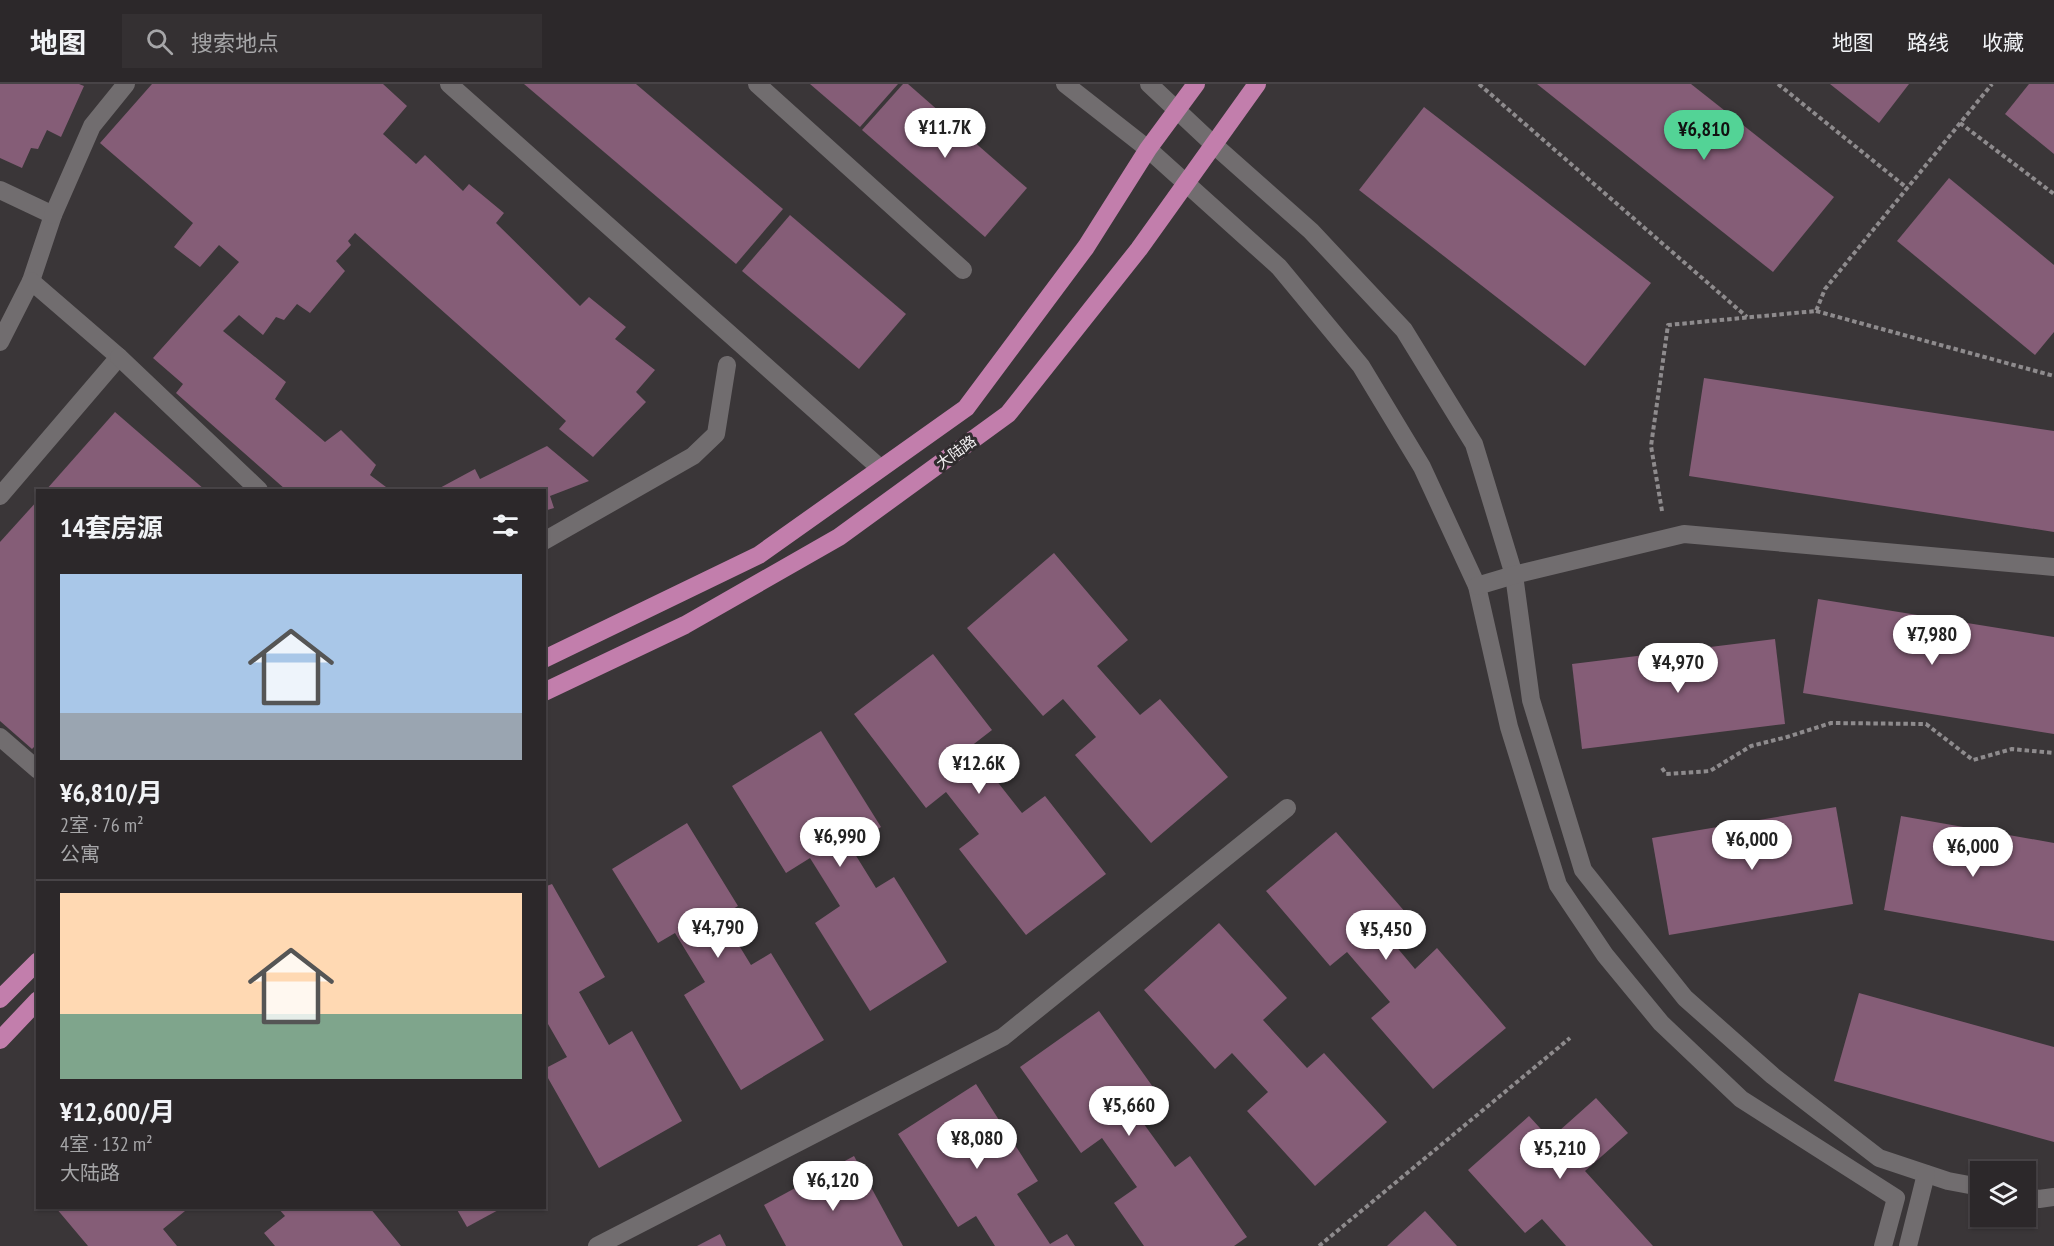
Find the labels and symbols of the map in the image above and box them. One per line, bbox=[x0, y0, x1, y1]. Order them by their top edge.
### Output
pin: ¥11.7K bbox=[896, 108, 994, 159]
pin: ¥6,810 bbox=[1655, 110, 1753, 161]
street label: 大陆路 bbox=[932, 431, 980, 473]
pin: ¥7,980 bbox=[1883, 615, 1981, 666]
pin: ¥4,970 bbox=[1629, 643, 1727, 694]
pin: ¥12.6K bbox=[930, 744, 1028, 795]
pin: ¥6,990 bbox=[791, 817, 889, 868]
pin: ¥6,000 bbox=[1703, 820, 1801, 871]
pin: ¥6,000 bbox=[1924, 827, 2022, 878]
pin: ¥4,790 bbox=[669, 908, 767, 959]
pin: ¥5,450 bbox=[1337, 910, 1435, 961]
pin: ¥5,660 bbox=[1080, 1086, 1178, 1137]
pin: ¥8,080 bbox=[928, 1119, 1026, 1170]
pin: ¥5,210 bbox=[1511, 1129, 1609, 1180]
pin: ¥6,120 bbox=[784, 1161, 882, 1212]

